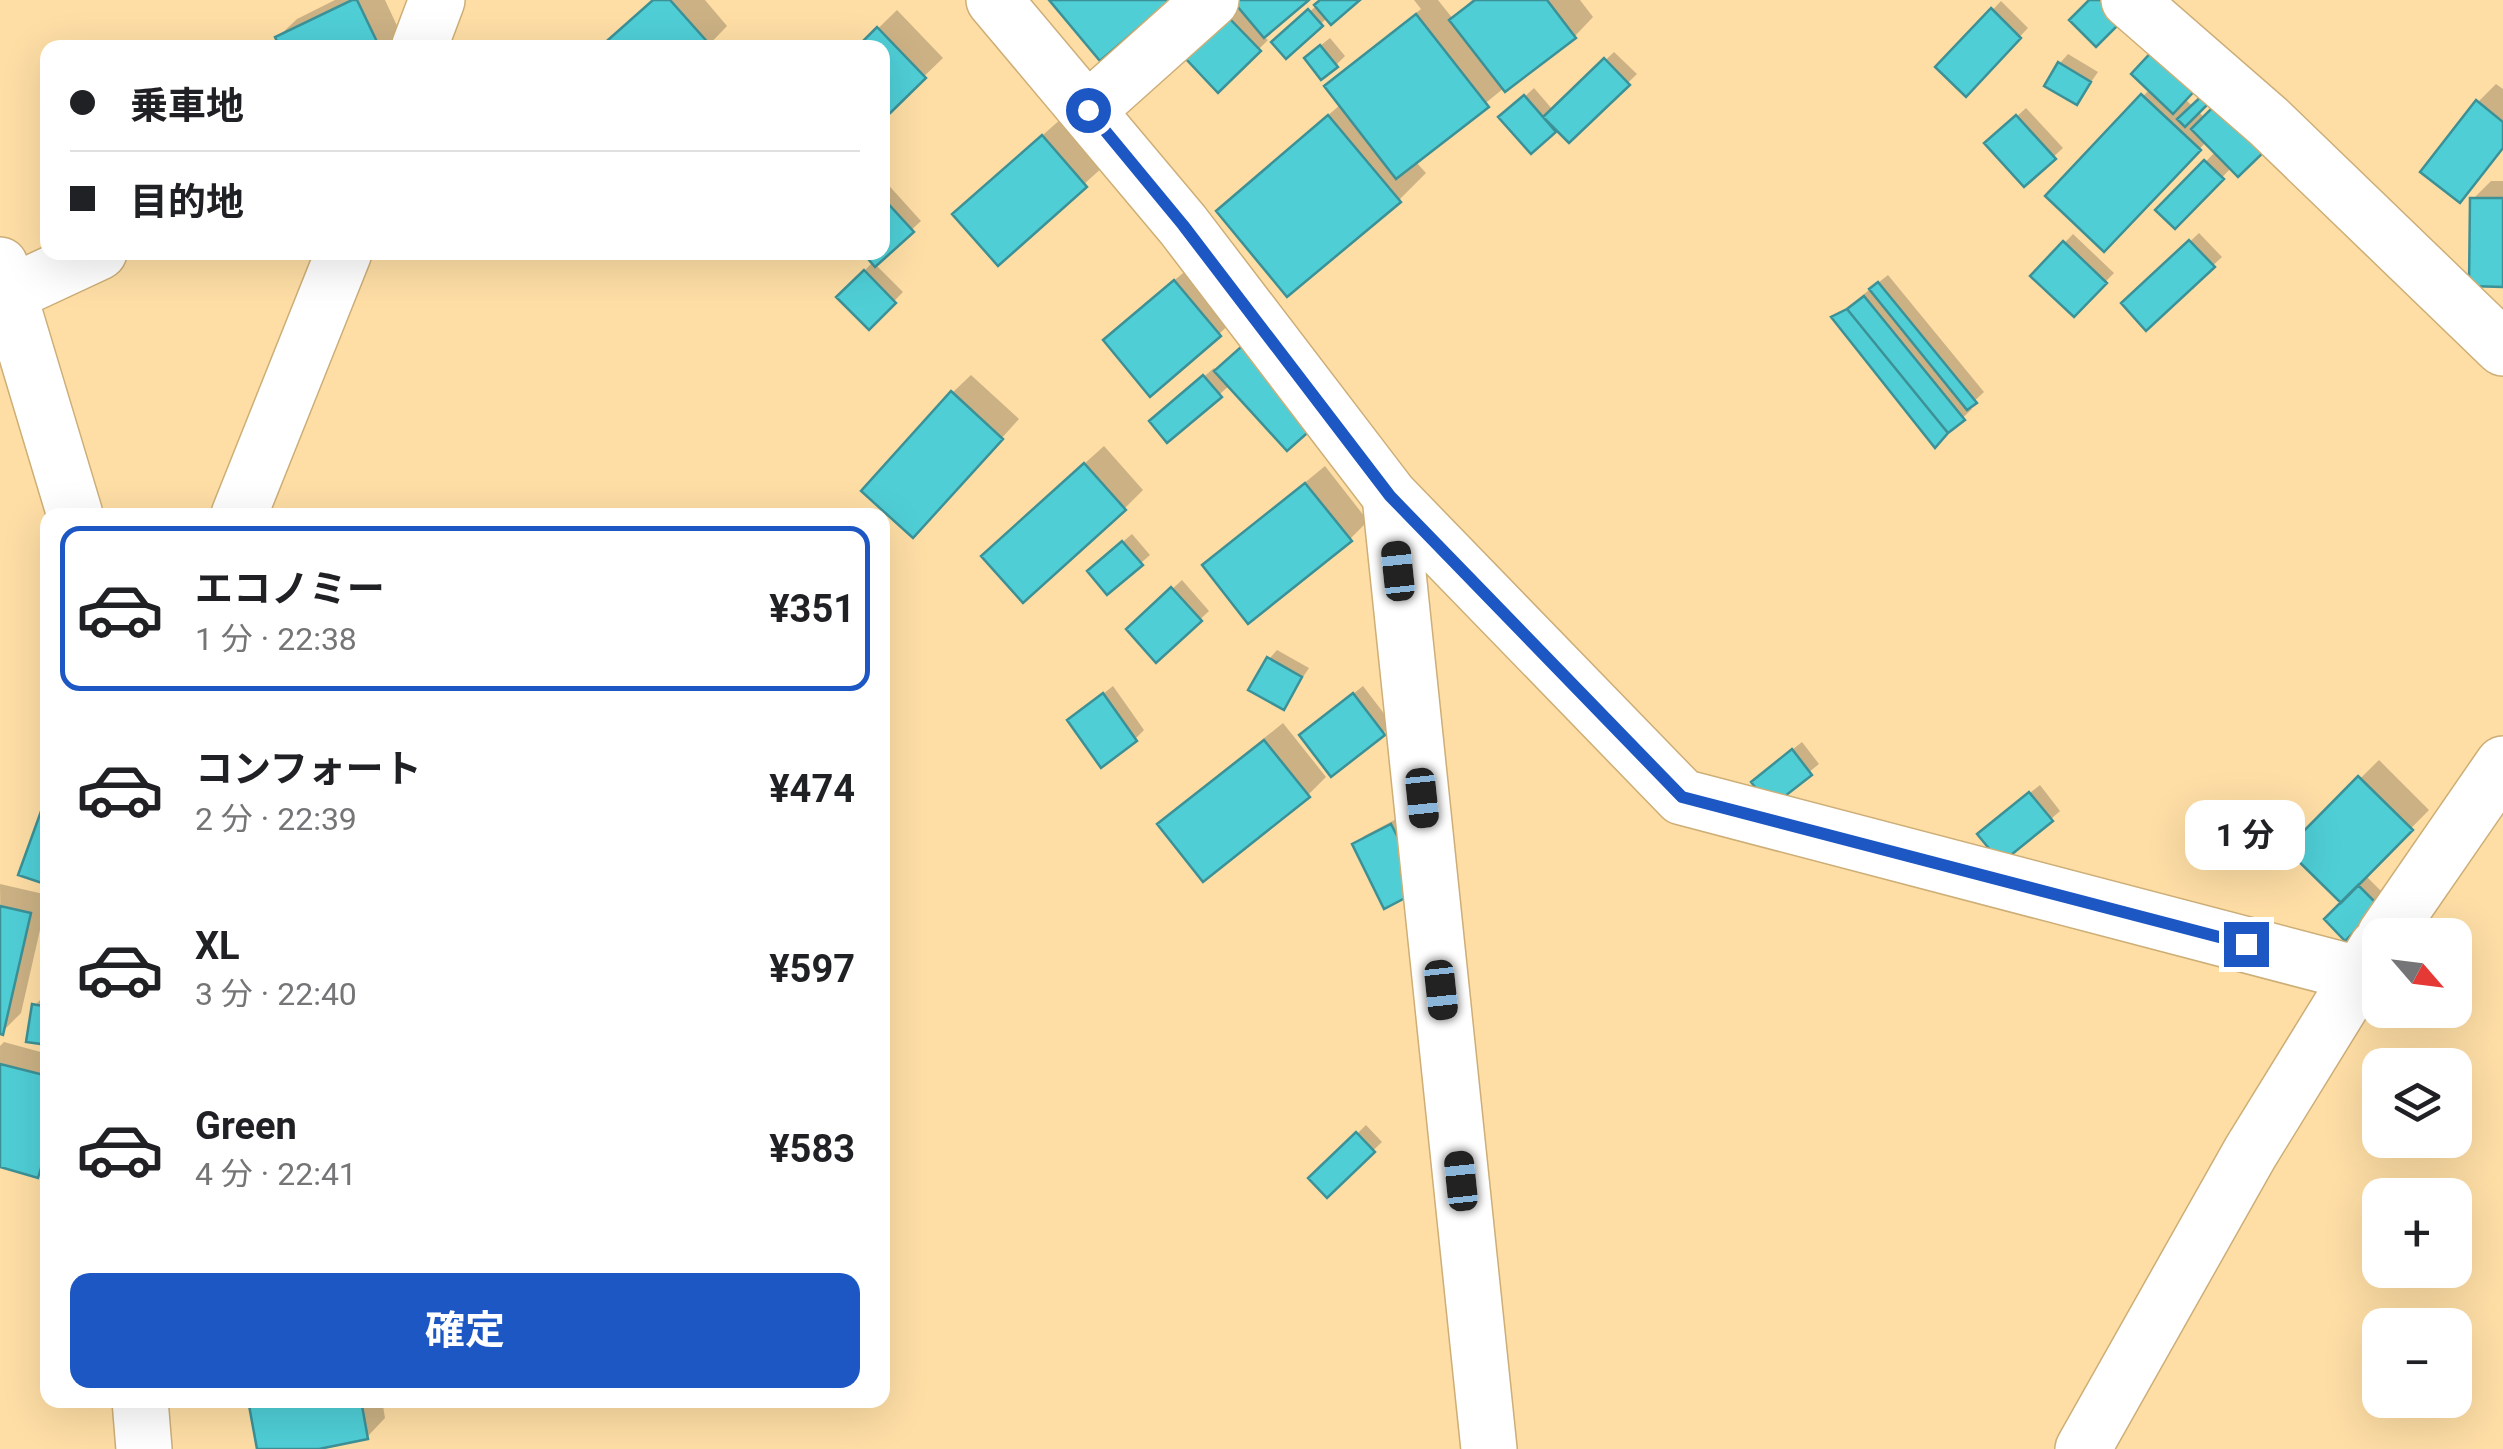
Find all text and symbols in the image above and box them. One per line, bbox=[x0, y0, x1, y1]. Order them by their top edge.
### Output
text: 乗車地 bbox=[130, 84, 244, 128]
route start bbox=[1066, 88, 1111, 133]
text: 目的地 bbox=[130, 180, 244, 224]
car bbox=[1380, 540, 1416, 602]
icon: car bbox=[75, 564, 165, 654]
text: エコノミー bbox=[195, 567, 385, 611]
text: ¥351 bbox=[769, 587, 855, 631]
text: 1 分 · 22:38 bbox=[195, 620, 357, 658]
icon: car bbox=[75, 744, 165, 834]
text: コンフォート bbox=[195, 747, 422, 791]
text: ¥474 bbox=[769, 767, 855, 811]
car bbox=[1404, 767, 1440, 829]
callout: 1 分 bbox=[2186, 799, 2306, 869]
text: 2 分 · 22:39 bbox=[195, 800, 357, 838]
text: 1 分 bbox=[2216, 816, 2274, 854]
north arrow bbox=[2362, 918, 2472, 1028]
map controls bbox=[2362, 918, 2472, 1418]
route end bbox=[2224, 922, 2269, 967]
icon: car bbox=[75, 924, 165, 1014]
text: XL bbox=[195, 924, 240, 968]
text: ¥597 bbox=[769, 947, 855, 991]
car bbox=[1423, 959, 1459, 1021]
text: 3 分 · 22:40 bbox=[195, 975, 357, 1013]
button: layers bbox=[2362, 1048, 2472, 1158]
icon: car bbox=[75, 1104, 165, 1194]
text: Green bbox=[195, 1104, 297, 1148]
text: ¥583 bbox=[769, 1127, 855, 1171]
car bbox=[1443, 1150, 1479, 1212]
text: 4 分 · 22:41 bbox=[195, 1155, 357, 1193]
button: + bbox=[2362, 1178, 2472, 1288]
button: 確定 bbox=[70, 1273, 860, 1388]
button: − bbox=[2362, 1308, 2472, 1418]

